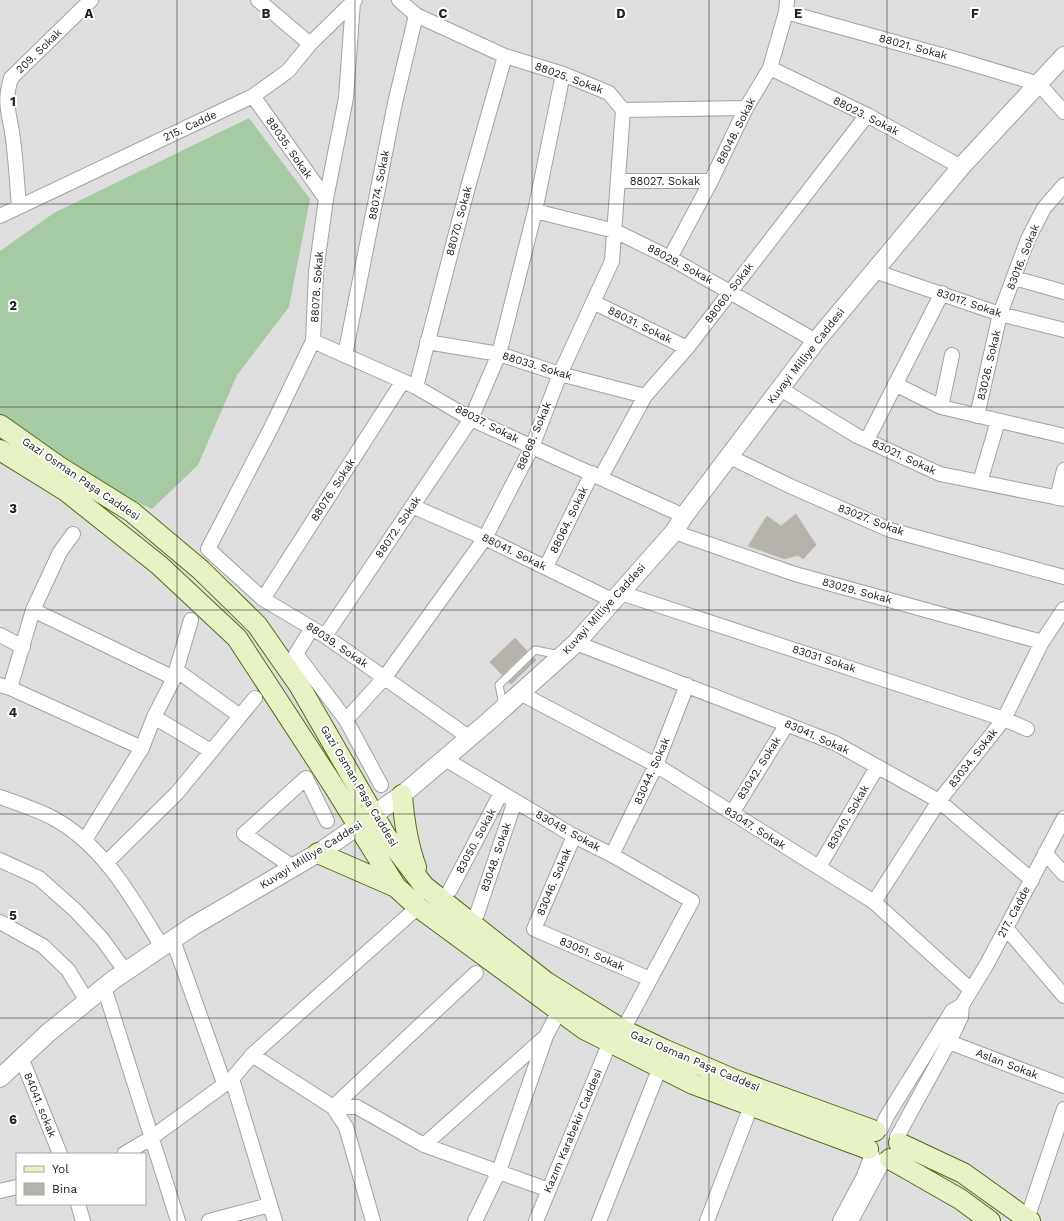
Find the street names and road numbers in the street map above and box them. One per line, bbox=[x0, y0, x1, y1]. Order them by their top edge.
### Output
street label: 209. Sokak bbox=[13, 26, 65, 76]
street label: 88021. Sokak bbox=[878, 32, 948, 62]
street label: 88025. Sokak bbox=[533, 60, 605, 96]
street label: 88023. Sokak bbox=[831, 94, 901, 138]
street label: 88048. Sokak bbox=[714, 96, 758, 166]
street label: 215. Cadde bbox=[161, 108, 219, 144]
street label: 88035. Sokak bbox=[263, 115, 315, 181]
street label: 88074. Sokak bbox=[366, 149, 392, 221]
street label: 88027. Sokak bbox=[630, 175, 700, 188]
street label: 88070. Sokak bbox=[443, 185, 475, 257]
street label: 83016. Sokak bbox=[1004, 222, 1042, 292]
street label: 88029. Sokak bbox=[645, 241, 715, 287]
street label: 88078. Sokak bbox=[308, 251, 326, 323]
street label: 88060. Sokak bbox=[702, 260, 756, 326]
street label: 83017. Sokak bbox=[935, 286, 1003, 320]
street label: 88031. Sokak bbox=[606, 304, 674, 346]
street label: Kuvayi Milliye Caddesi bbox=[765, 305, 847, 406]
street label: 83026. Sokak bbox=[975, 329, 1003, 401]
street label: 88033. Sokak bbox=[501, 349, 573, 383]
street label: 88068. Sokak bbox=[514, 400, 554, 472]
street label: 88037. Sokak bbox=[453, 402, 521, 446]
street label: Gazi Osman Paşa Caddesi bbox=[20, 435, 142, 523]
street label: 83021. Sokak bbox=[870, 436, 938, 478]
street label: 88076. Sokak bbox=[308, 456, 358, 524]
street label: 88064. Sokak bbox=[547, 485, 591, 555]
street label: 88072. Sokak bbox=[373, 494, 423, 560]
street label: 83027. Sokak bbox=[836, 501, 906, 539]
street label: 88041. Sokak bbox=[480, 531, 548, 573]
street label: Kuvayi Milliye Caddesi bbox=[560, 561, 648, 657]
street label: 83029. Sokak bbox=[821, 575, 893, 607]
street label: 88039. Sokak bbox=[303, 619, 371, 671]
street label: 83031 Sokak bbox=[790, 643, 858, 675]
street label: 83041. Sokak bbox=[783, 717, 851, 757]
street label: Gazi Osman Paşa Caddesi bbox=[318, 723, 400, 849]
street label: 83034. Sokak bbox=[946, 726, 1000, 790]
street label: 83042. Sokak bbox=[734, 734, 784, 802]
street label: 83044. Sokak bbox=[631, 735, 673, 807]
street label: 83040. Sokak bbox=[824, 783, 872, 851]
street label: 83047. Sokak bbox=[722, 804, 788, 852]
street label: 83050. Sokak bbox=[453, 806, 499, 876]
street label: 83049. Sokak bbox=[533, 808, 603, 854]
street label: Kuvayi Milliye Caddesi bbox=[258, 818, 365, 892]
street label: 83048. Sokak bbox=[478, 821, 514, 893]
street label: 83046. Sokak bbox=[534, 846, 574, 918]
street label: 217. Cadde bbox=[995, 884, 1033, 940]
street label: 83051. Sokak bbox=[558, 934, 626, 974]
street label: Gazi Osman Paşa Caddesi bbox=[628, 1028, 762, 1094]
street label: Aslan Sokak bbox=[974, 1046, 1040, 1082]
street label: Kazım Karabekir Caddesi bbox=[541, 1067, 605, 1195]
street label: 84041. sokak bbox=[21, 1071, 59, 1139]

